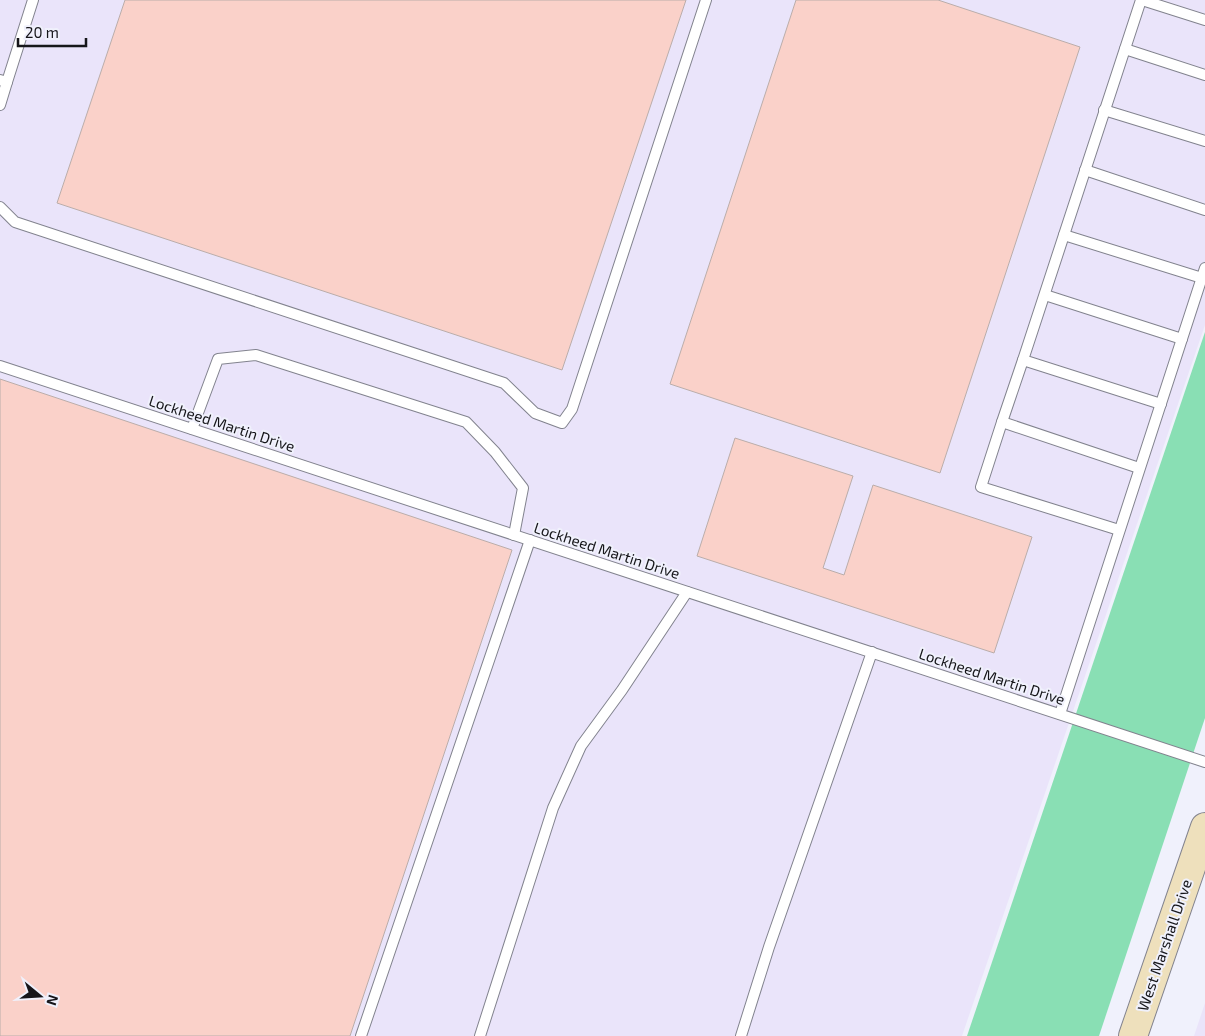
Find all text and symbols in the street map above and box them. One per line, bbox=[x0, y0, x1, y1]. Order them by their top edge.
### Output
scale bar bbox=[18, 15, 85, 47]
text: 20 m bbox=[25, 23, 59, 41]
street label: Lockheed Martin Drive bbox=[147, 391, 297, 455]
street label: Lockheed Martin Drive bbox=[532, 518, 682, 582]
street label: Lockheed Martin Drive bbox=[917, 644, 1067, 708]
street label: West Marshall Drive bbox=[1133, 877, 1195, 1013]
north arrow bbox=[15, 971, 65, 1021]
text: N bbox=[43, 993, 62, 1008]

